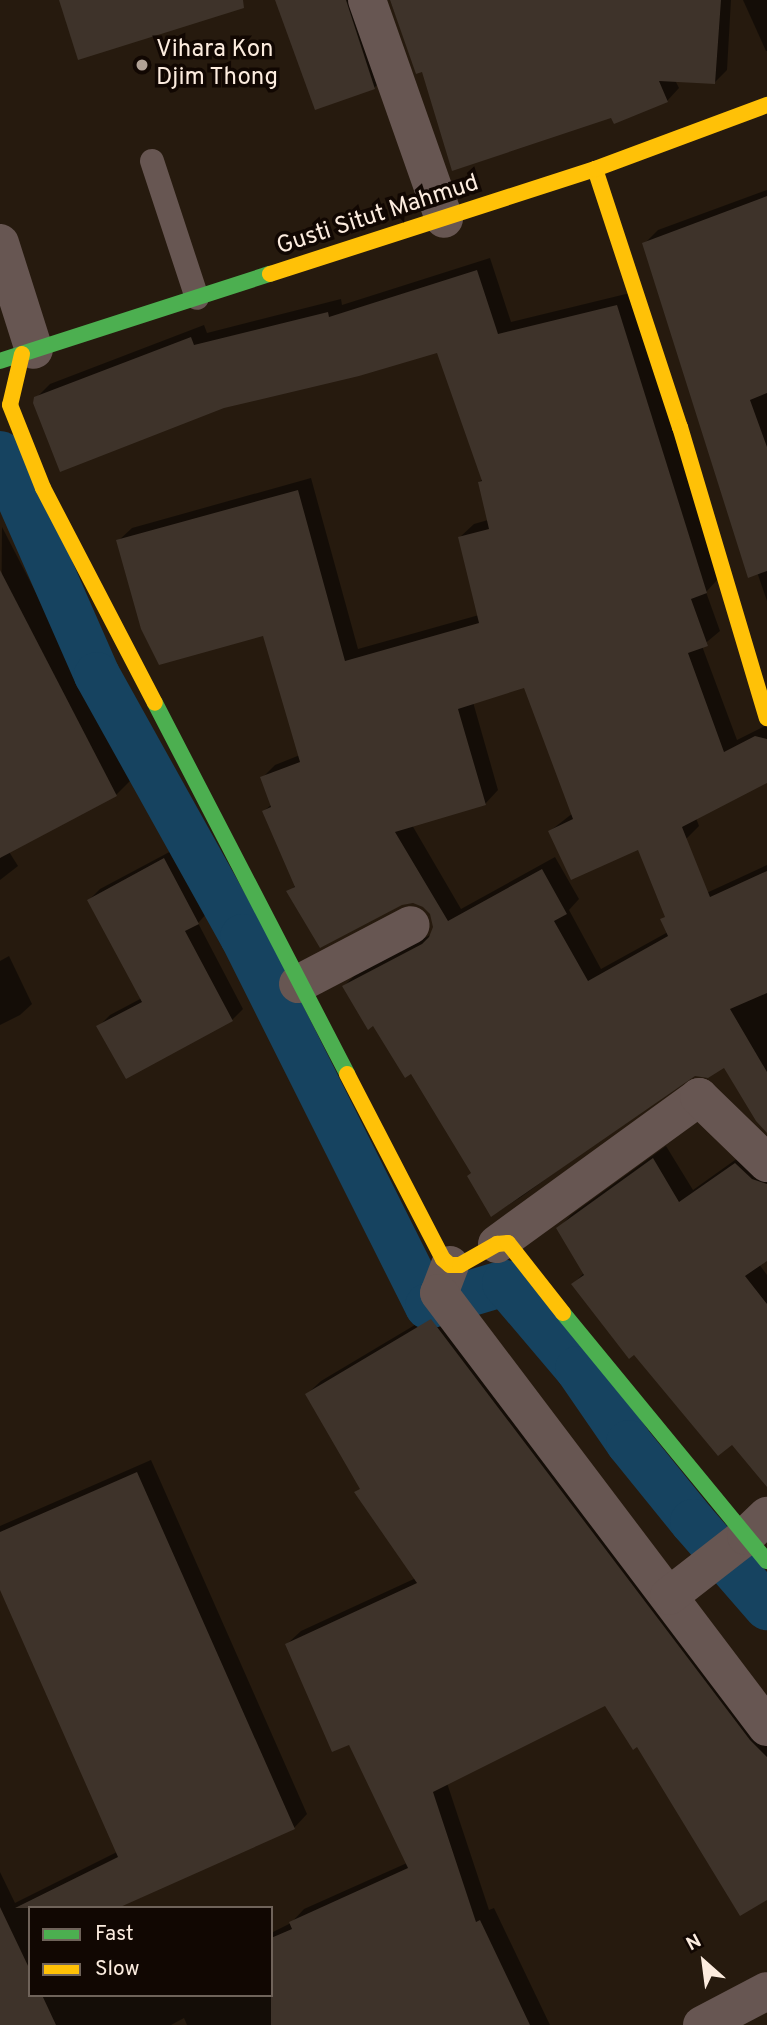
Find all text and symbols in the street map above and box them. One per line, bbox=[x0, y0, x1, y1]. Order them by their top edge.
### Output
place label: Vihara Kon Djim Thong bbox=[156, 37, 279, 93]
marker: Vihara Kon Djim Thong bbox=[134, 57, 150, 73]
street label: Gusti Situt Mahmud bbox=[273, 170, 483, 262]
legend bbox=[28, 1906, 273, 1997]
text: Fast bbox=[95, 1921, 134, 1948]
north arrow bbox=[669, 1927, 739, 1997]
text: N bbox=[682, 1930, 706, 1957]
text: Slow bbox=[95, 1956, 140, 1983]

